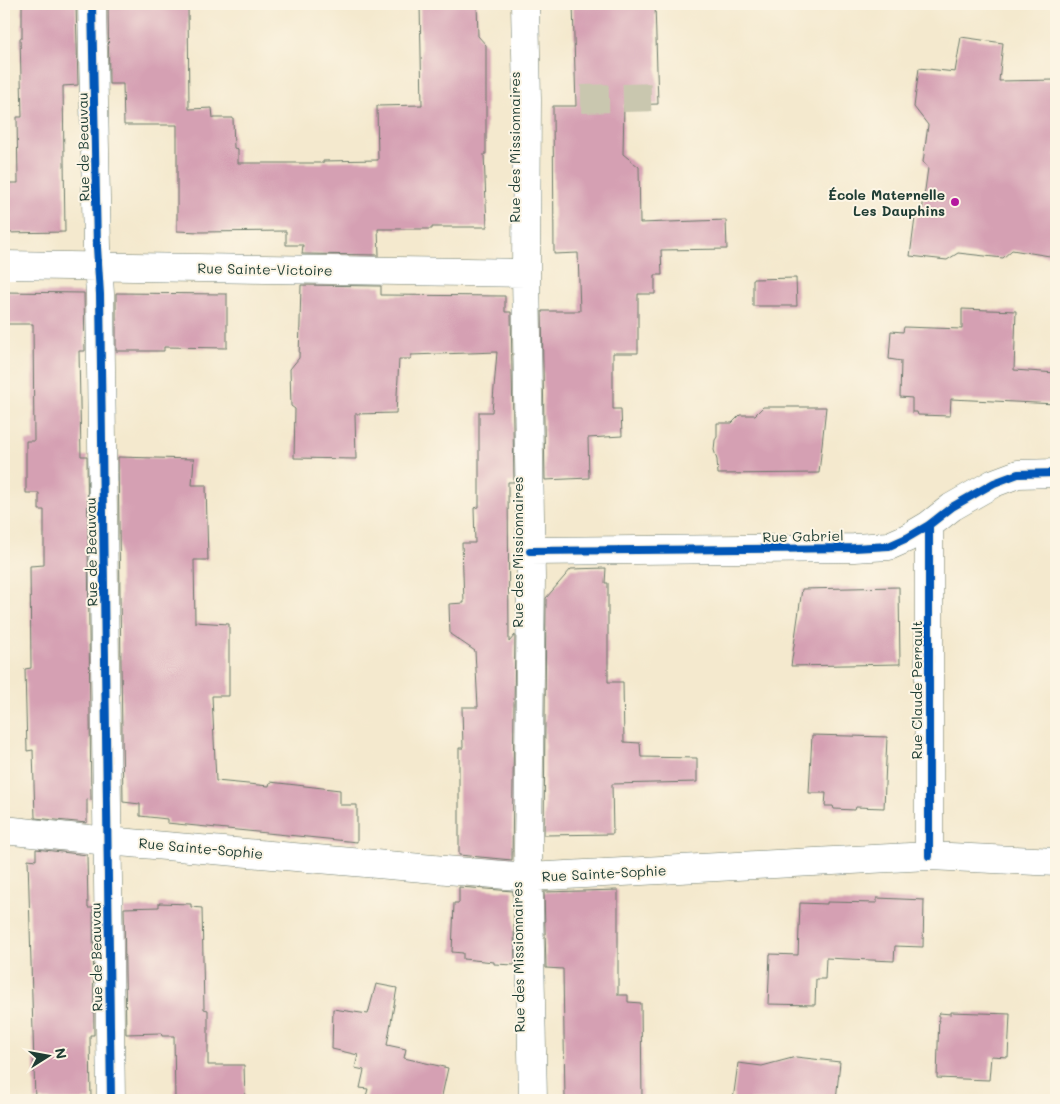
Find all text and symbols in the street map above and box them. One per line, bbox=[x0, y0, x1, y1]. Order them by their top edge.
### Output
street label: Rue des Missionnaires bbox=[505, 71, 524, 223]
street label: Rue de Beauvau bbox=[73, 92, 93, 202]
place label: École Maternelle Les Dauphins bbox=[828, 185, 945, 220]
marker: École Maternelle Les Dauphins bbox=[949, 196, 961, 208]
street label: Rue Sainte-Victoire bbox=[197, 258, 333, 280]
street label: Rue des Missionnaires bbox=[508, 476, 527, 628]
street label: Rue de Beauvau bbox=[81, 497, 101, 607]
street label: Rue Gabriel bbox=[762, 526, 844, 546]
street label: Rue Claude Perrault bbox=[907, 620, 926, 760]
street label: Rue Sainte-Sophie bbox=[138, 833, 264, 863]
street label: Rue Sainte-Sophie bbox=[541, 860, 667, 886]
street label: Rue des Missionnaires bbox=[507, 881, 529, 1033]
street label: Rue de Beauvau bbox=[86, 902, 106, 1012]
north arrow bbox=[22, 1032, 72, 1082]
text: N bbox=[51, 1046, 72, 1060]

